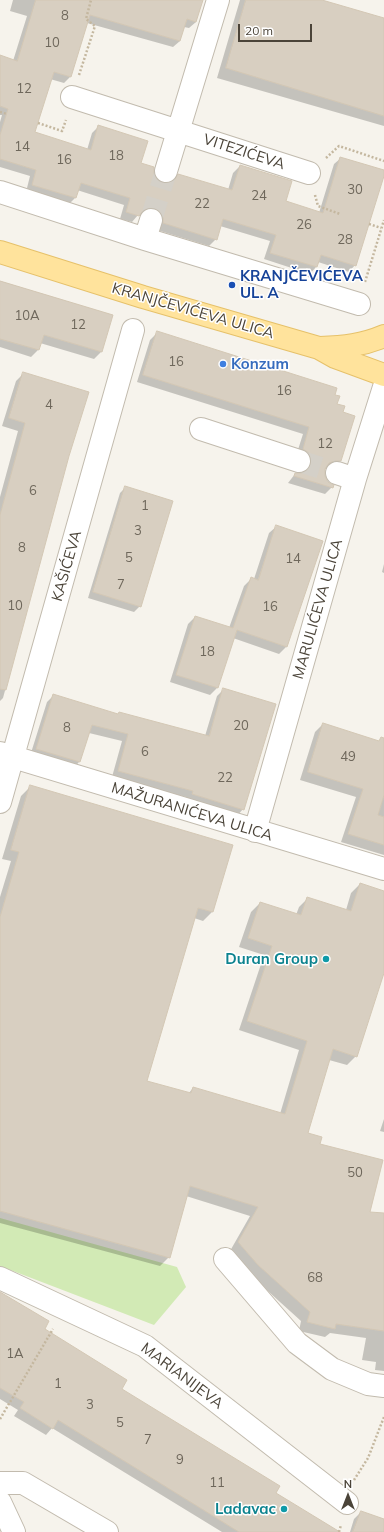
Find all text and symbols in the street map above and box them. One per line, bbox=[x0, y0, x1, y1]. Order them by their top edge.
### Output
house number: 8 bbox=[61, 8, 69, 24]
scale bar bbox=[240, 16, 314, 42]
text: 20 m bbox=[245, 23, 273, 38]
house number: 10 bbox=[44, 35, 60, 51]
house number: 12 bbox=[16, 81, 32, 97]
street label: VITEZIĆEVA bbox=[201, 130, 287, 174]
house number: 14 bbox=[14, 139, 30, 155]
house number: 18 bbox=[108, 148, 124, 164]
house number: 16 bbox=[56, 152, 72, 168]
house number: 30 bbox=[347, 182, 363, 198]
house number: 24 bbox=[251, 188, 267, 204]
house number: 22 bbox=[194, 196, 210, 212]
house number: 26 bbox=[296, 217, 312, 233]
house number: 28 bbox=[337, 232, 353, 248]
place label: KRANJČEVIĆEVA UL. A bbox=[240, 267, 363, 302]
street label: KRANJČEVIĆEVA ULICA bbox=[110, 279, 276, 343]
marker: KRANJČEVIĆEVA UL. A bbox=[227, 280, 237, 290]
house number: 10A bbox=[14, 308, 40, 324]
house number: 12 bbox=[70, 317, 86, 333]
house number: 16 bbox=[168, 354, 184, 370]
place label: Konzum bbox=[231, 355, 289, 373]
marker: Konzum bbox=[218, 359, 228, 369]
house number: 16 bbox=[276, 383, 292, 399]
house number: 4 bbox=[45, 397, 53, 413]
house number: 12 bbox=[317, 436, 333, 452]
house number: 6 bbox=[29, 483, 37, 499]
house number: 1 bbox=[141, 498, 149, 514]
house number: 3 bbox=[134, 523, 142, 539]
street label: KAŠIĆEVA bbox=[48, 528, 86, 604]
street label: MARULIĆEVA ULICA bbox=[289, 537, 347, 681]
house number: 8 bbox=[18, 540, 26, 556]
house number: 5 bbox=[125, 550, 133, 566]
house number: 14 bbox=[285, 551, 301, 567]
house number: 7 bbox=[117, 577, 125, 593]
house number: 10 bbox=[7, 598, 23, 614]
house number: 16 bbox=[262, 599, 278, 615]
house number: 18 bbox=[199, 644, 215, 660]
house number: 20 bbox=[233, 718, 249, 734]
house number: 8 bbox=[63, 720, 71, 736]
house number: 6 bbox=[141, 744, 149, 760]
house number: 49 bbox=[340, 749, 356, 765]
house number: 22 bbox=[217, 770, 233, 786]
street label: MAŽURANIĆEVA ULICA bbox=[109, 779, 275, 845]
place label: Duran Group bbox=[225, 950, 318, 968]
marker: Duran Group bbox=[321, 954, 331, 964]
house number: 50 bbox=[347, 1165, 363, 1181]
house number: 68 bbox=[307, 1270, 323, 1286]
street label: MARIANIJEVA bbox=[137, 1339, 227, 1413]
house number: 1A bbox=[6, 1346, 24, 1362]
house number: 1 bbox=[54, 1376, 62, 1392]
house number: 3 bbox=[86, 1397, 94, 1413]
house number: 5 bbox=[116, 1415, 124, 1431]
house number: 7 bbox=[144, 1432, 152, 1448]
house number: 9 bbox=[176, 1452, 184, 1468]
house number: 11 bbox=[209, 1475, 225, 1491]
north arrow bbox=[328, 1476, 368, 1516]
text: N bbox=[344, 1477, 352, 1491]
place label: Ladavac bbox=[215, 1500, 276, 1518]
marker: Ladavac bbox=[279, 1504, 289, 1514]

